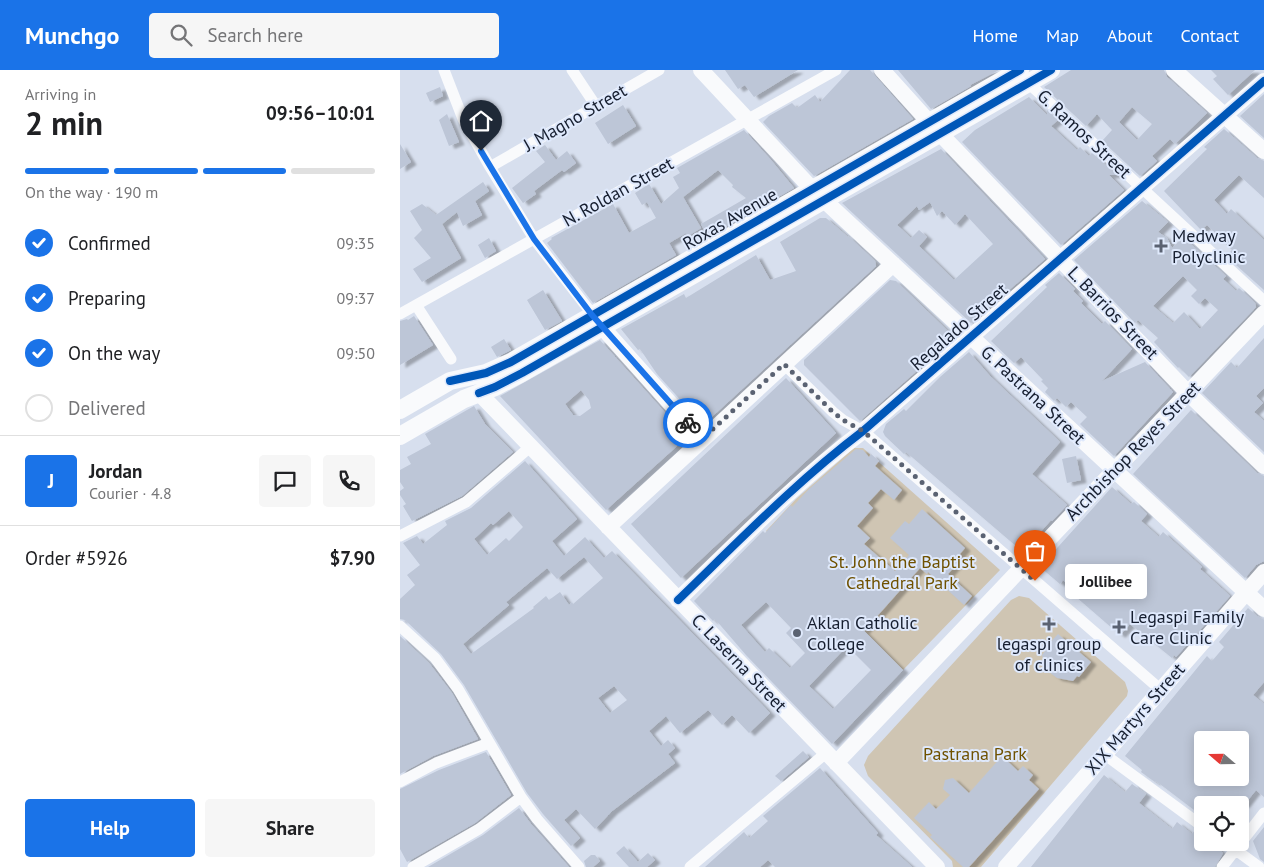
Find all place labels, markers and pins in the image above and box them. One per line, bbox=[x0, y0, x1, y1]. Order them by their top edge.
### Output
pin bbox=[460, 100, 502, 151]
place label: Medway Polyclinic bbox=[1172, 224, 1246, 268]
marker: Medway Polyclinic bbox=[1154, 239, 1168, 253]
pin bbox=[1014, 530, 1056, 581]
callout: Jollibee bbox=[1065, 564, 1148, 598]
place label: Legaspi Family Care Clinic bbox=[1130, 605, 1245, 649]
place label: Aklan Catholic College bbox=[807, 611, 918, 655]
marker: legaspi group of clinics bbox=[1042, 617, 1056, 631]
marker: Legaspi Family Care Clinic bbox=[1112, 620, 1126, 634]
marker: Aklan Catholic College bbox=[791, 627, 803, 639]
place label: legaspi group of clinics bbox=[997, 632, 1101, 676]

